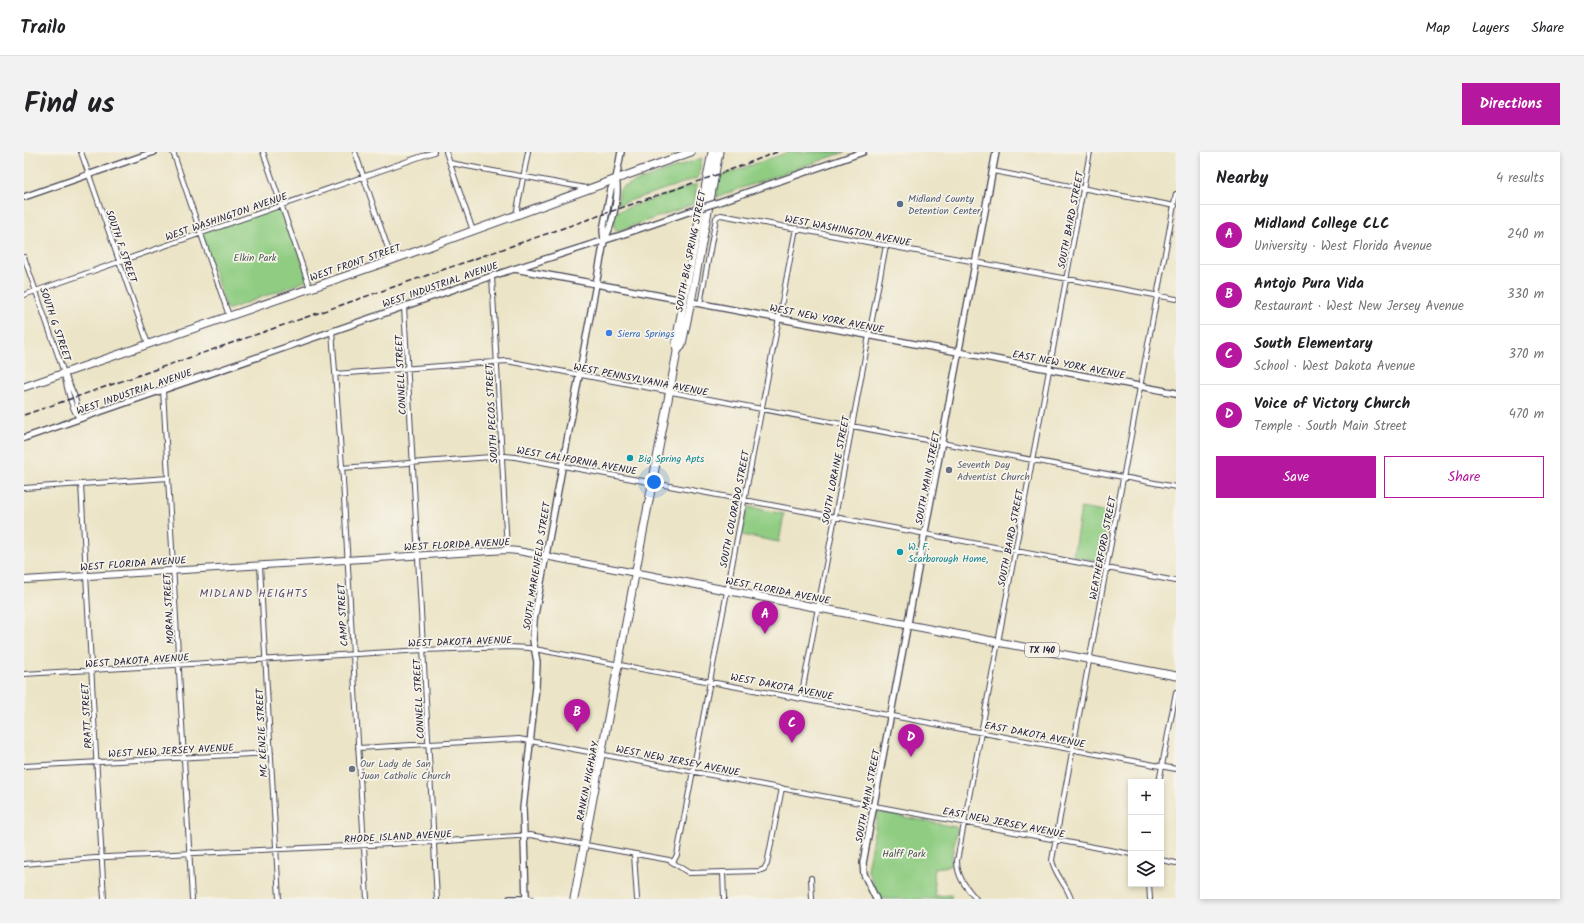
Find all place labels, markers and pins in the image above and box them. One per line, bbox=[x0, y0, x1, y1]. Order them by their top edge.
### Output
place label: Midland County Detention Center bbox=[908, 191, 981, 219]
marker: Midland County Detention Center bbox=[895, 199, 905, 209]
place label: Sierra Springs bbox=[617, 326, 675, 342]
marker: Sierra Springs bbox=[604, 328, 614, 338]
place label: Big Spring Apts bbox=[638, 451, 705, 467]
marker: Big Spring Apts bbox=[625, 453, 635, 463]
place label: Seventh Day Adventist Church bbox=[957, 457, 1030, 485]
marker: Seventh Day Adventist Church bbox=[944, 465, 954, 475]
place label: W. F. Scarborough Home, bbox=[908, 539, 988, 567]
marker: W. F. Scarborough Home, bbox=[895, 547, 905, 557]
pin: A bbox=[752, 601, 778, 634]
pin: B bbox=[564, 699, 590, 732]
pin: C bbox=[779, 710, 805, 743]
pin: D bbox=[898, 724, 924, 757]
place label: Our Lady de San Juan Catholic Church bbox=[360, 756, 451, 784]
marker: Our Lady de San Juan Catholic Church bbox=[347, 764, 357, 774]

